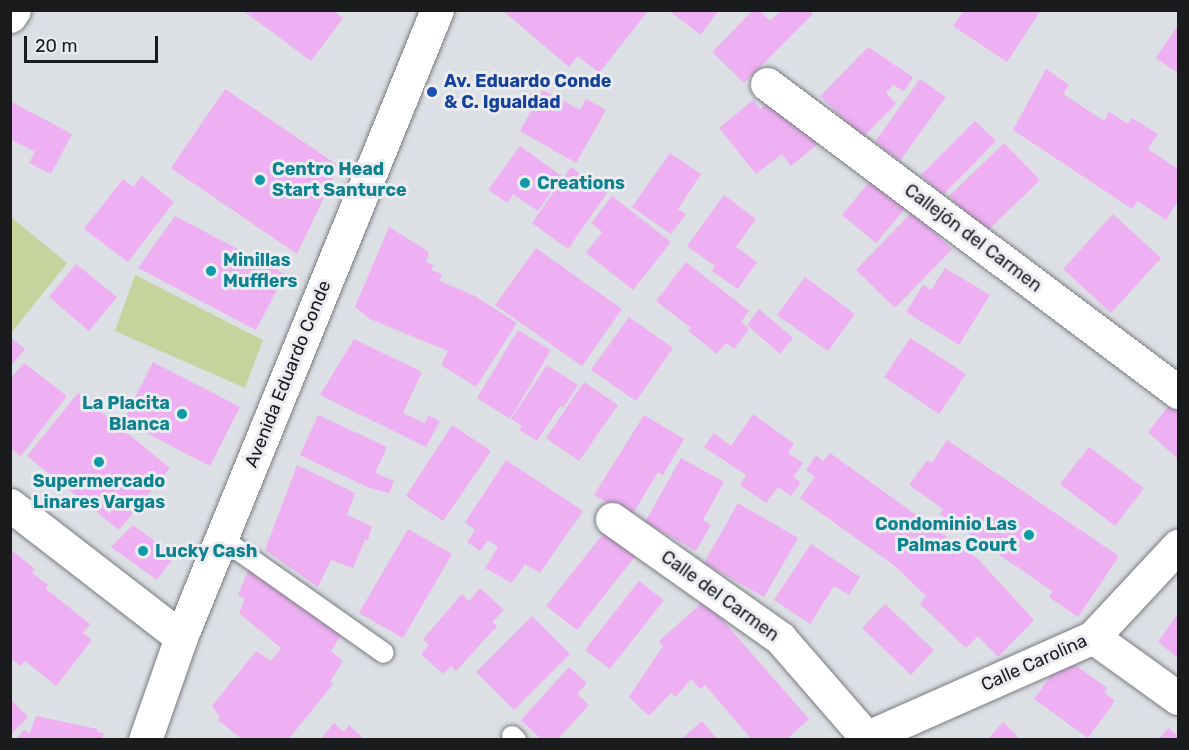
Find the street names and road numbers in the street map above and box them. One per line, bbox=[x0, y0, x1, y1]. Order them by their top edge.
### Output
street label: Callejón del Carmen bbox=[900, 179, 1046, 297]
street label: Avenida Eduardo Conde bbox=[241, 277, 335, 471]
street label: Calle del Carmen bbox=[657, 546, 783, 646]
street label: Calle Carolina bbox=[978, 630, 1090, 696]

